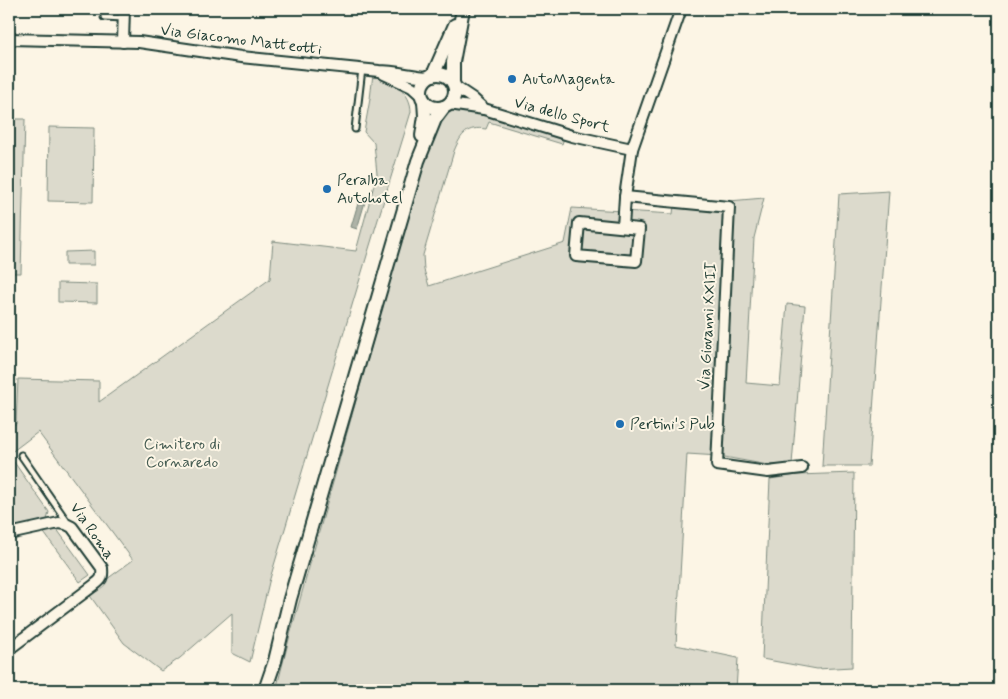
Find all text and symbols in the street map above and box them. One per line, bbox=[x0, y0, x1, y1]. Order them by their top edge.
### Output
street label: Via Giacomo Matteotti bbox=[159, 20, 323, 60]
place label: AutoMagenta bbox=[522, 69, 615, 91]
marker: AutoMagenta bbox=[506, 73, 518, 85]
street label: Via dello Sport bbox=[512, 92, 613, 138]
place label: Peralba Autohotel bbox=[337, 170, 403, 209]
marker: Peralba Autohotel bbox=[321, 183, 333, 195]
street label: Via Giovanni XXIII bbox=[694, 261, 722, 391]
place label: Pertini's Pub bbox=[630, 414, 715, 435]
marker: Pertini's Pub bbox=[614, 418, 626, 430]
park label: Cimitero di Cornaredo bbox=[144, 434, 221, 473]
street label: Via Roma bbox=[65, 498, 119, 564]

